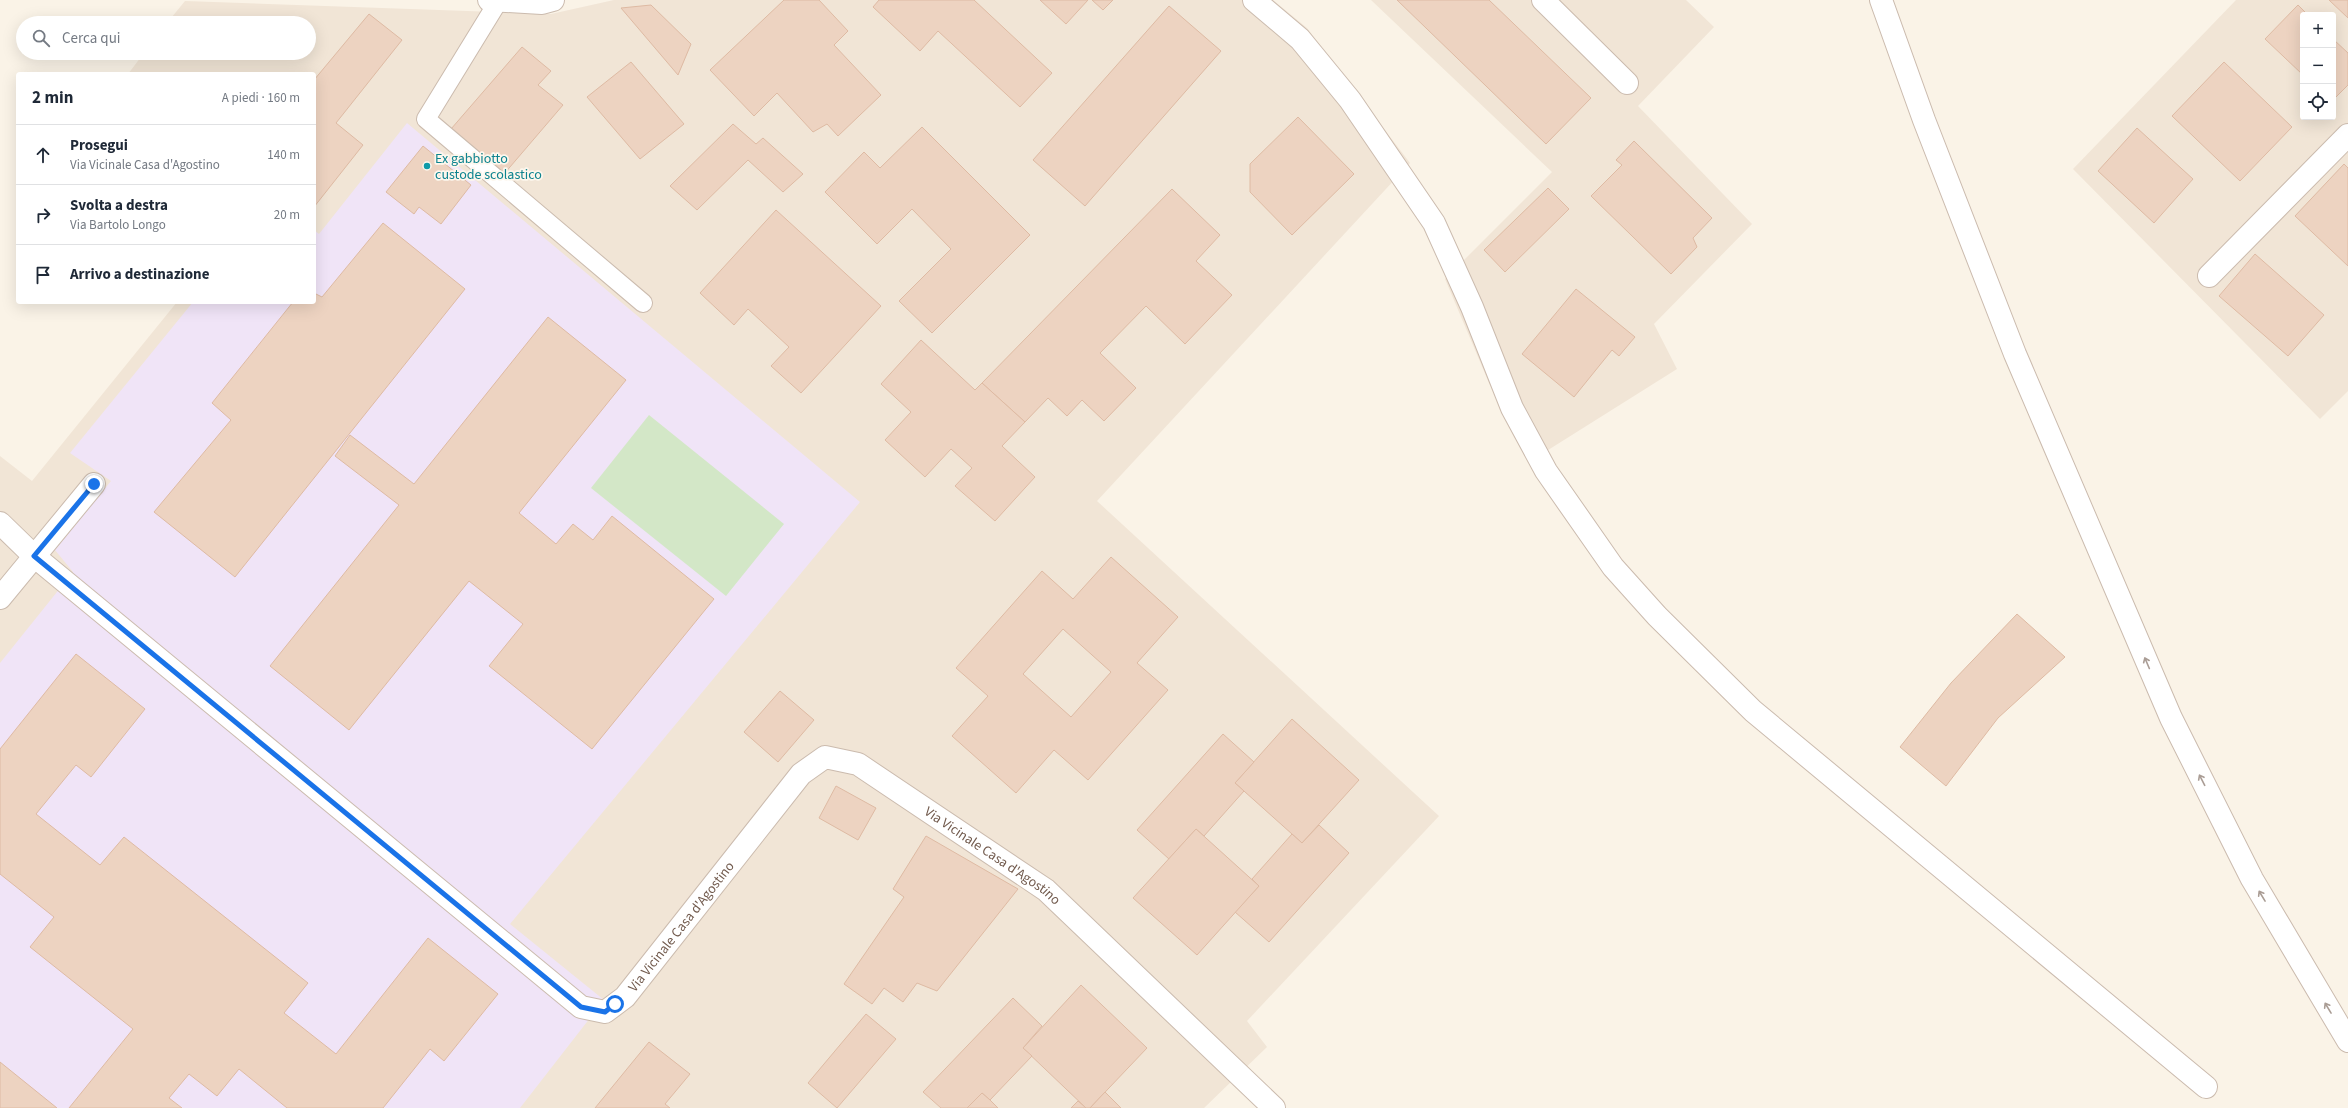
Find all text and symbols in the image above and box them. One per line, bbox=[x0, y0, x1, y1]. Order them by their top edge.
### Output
map controls bbox=[2300, 12, 2336, 120]
button: + bbox=[2300, 12, 2336, 48]
search box bbox=[16, 16, 316, 60]
icon: search bbox=[30, 27, 52, 49]
text: Cerca qui bbox=[62, 28, 121, 49]
button: − bbox=[2300, 48, 2336, 84]
button: locate bbox=[2300, 84, 2336, 120]
text: 2 min bbox=[32, 86, 73, 110]
text: A piedi · 160 m bbox=[222, 89, 300, 107]
text: Prosegui bbox=[70, 135, 128, 156]
icon: ahead bbox=[32, 144, 54, 166]
text: 140 m bbox=[267, 146, 300, 164]
place label: Ex gabbiotto custode scolastico bbox=[435, 149, 542, 185]
text: Via Vicinale Casa d'Agostino bbox=[70, 156, 220, 174]
marker: Ex gabbiotto custode scolastico bbox=[422, 161, 432, 171]
text: Svolta a destra bbox=[70, 195, 168, 216]
icon: right bbox=[32, 204, 54, 226]
text: 20 m bbox=[274, 206, 300, 224]
text: Via Bartolo Longo bbox=[70, 216, 166, 234]
icon: arrive bbox=[32, 264, 54, 286]
text: Arrivo a destinazione bbox=[70, 264, 209, 285]
route end bbox=[85, 475, 103, 493]
one-way arrow bbox=[2143, 657, 2151, 669]
one-way arrow bbox=[2198, 775, 2206, 787]
street label: Via Vicinale Casa d'Agostino bbox=[920, 802, 1065, 910]
street label: Via Vicinale Casa d'Agostino bbox=[624, 857, 740, 996]
one-way arrow bbox=[2258, 890, 2266, 902]
route start bbox=[606, 995, 624, 1013]
one-way arrow bbox=[2324, 1002, 2332, 1014]

